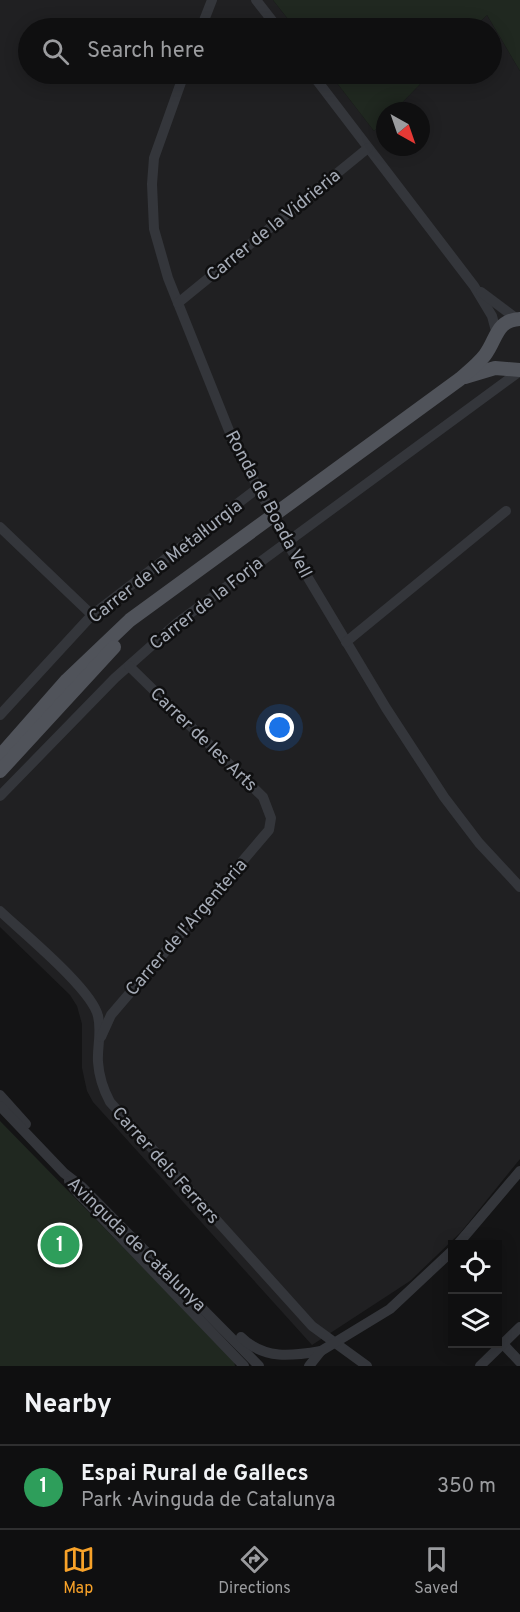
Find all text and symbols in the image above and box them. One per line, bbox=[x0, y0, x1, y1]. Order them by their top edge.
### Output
search box bbox=[18, 18, 502, 84]
icon: search bbox=[39, 35, 72, 68]
text: Search here bbox=[87, 38, 205, 65]
north arrow bbox=[376, 102, 430, 156]
street label: Carrer de la Vidrieria bbox=[202, 165, 346, 287]
street label: Ronda de Boada Vell bbox=[219, 427, 316, 582]
street label: Carrer de la Metal·lurgia bbox=[84, 495, 247, 629]
street label: Carrer de la Forja bbox=[145, 553, 268, 656]
street label: Carrer de les Arts bbox=[144, 683, 262, 797]
your location bbox=[265, 713, 294, 742]
street label: Carrer de l'Argenteria bbox=[121, 855, 253, 1001]
street label: Carrer dels Ferrers bbox=[106, 1102, 224, 1230]
street label: Avinguda de Catalunya bbox=[62, 1173, 210, 1317]
pin: 1 bbox=[40, 1222, 80, 1268]
map controls bbox=[448, 1240, 502, 1348]
button: locate bbox=[448, 1240, 502, 1294]
button: layers bbox=[448, 1294, 502, 1348]
text: Nearby bbox=[24, 1389, 112, 1422]
text: Espai Rural de Gallecs bbox=[81, 1461, 309, 1488]
text: 1 bbox=[40, 1474, 48, 1500]
text: 350 m bbox=[437, 1474, 496, 1500]
text: Park · Avinguda de Catalunya bbox=[81, 1488, 336, 1514]
tab: Map bbox=[62, 1543, 95, 1599]
tab: Directions bbox=[218, 1543, 291, 1599]
tab: Saved bbox=[414, 1543, 458, 1599]

